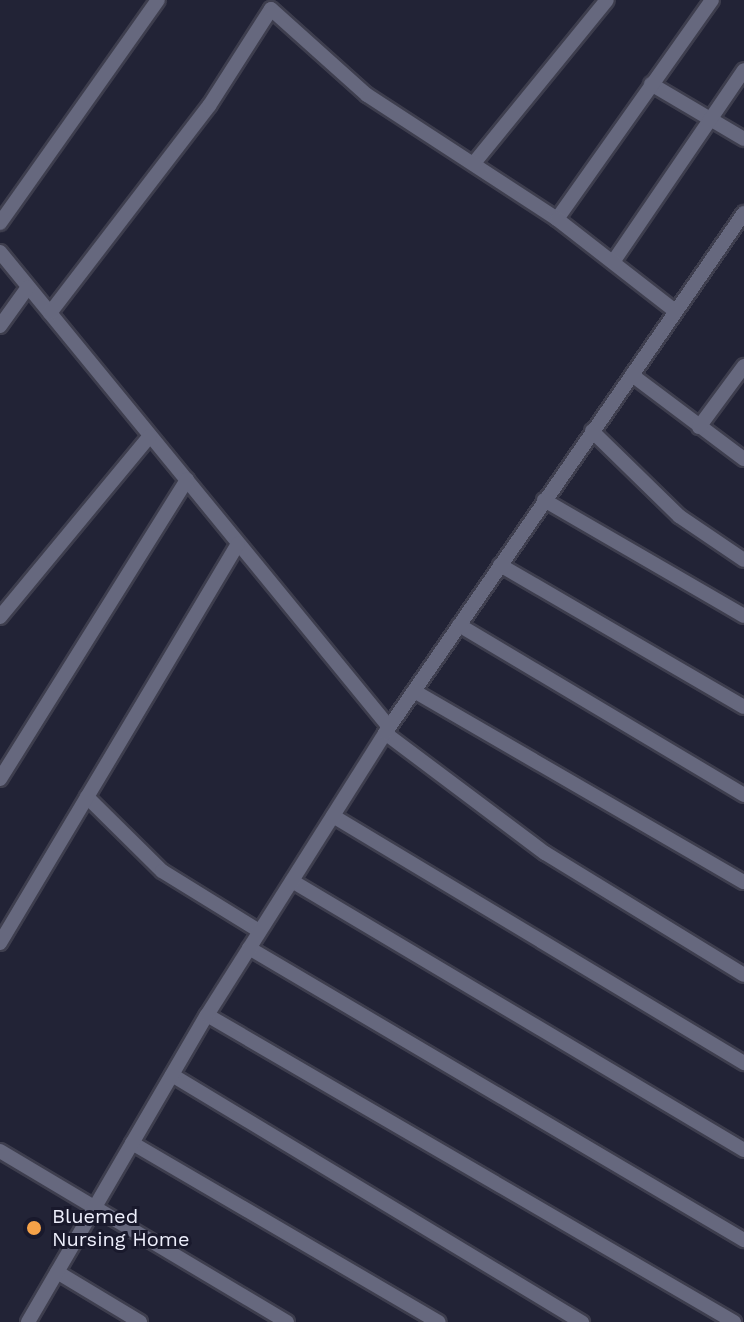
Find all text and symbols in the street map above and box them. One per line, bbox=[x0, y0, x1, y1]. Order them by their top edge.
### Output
place label: Bluemed Nursing Home bbox=[52, 1204, 189, 1251]
marker: Bluemed Nursing Home bbox=[23, 1217, 45, 1239]

